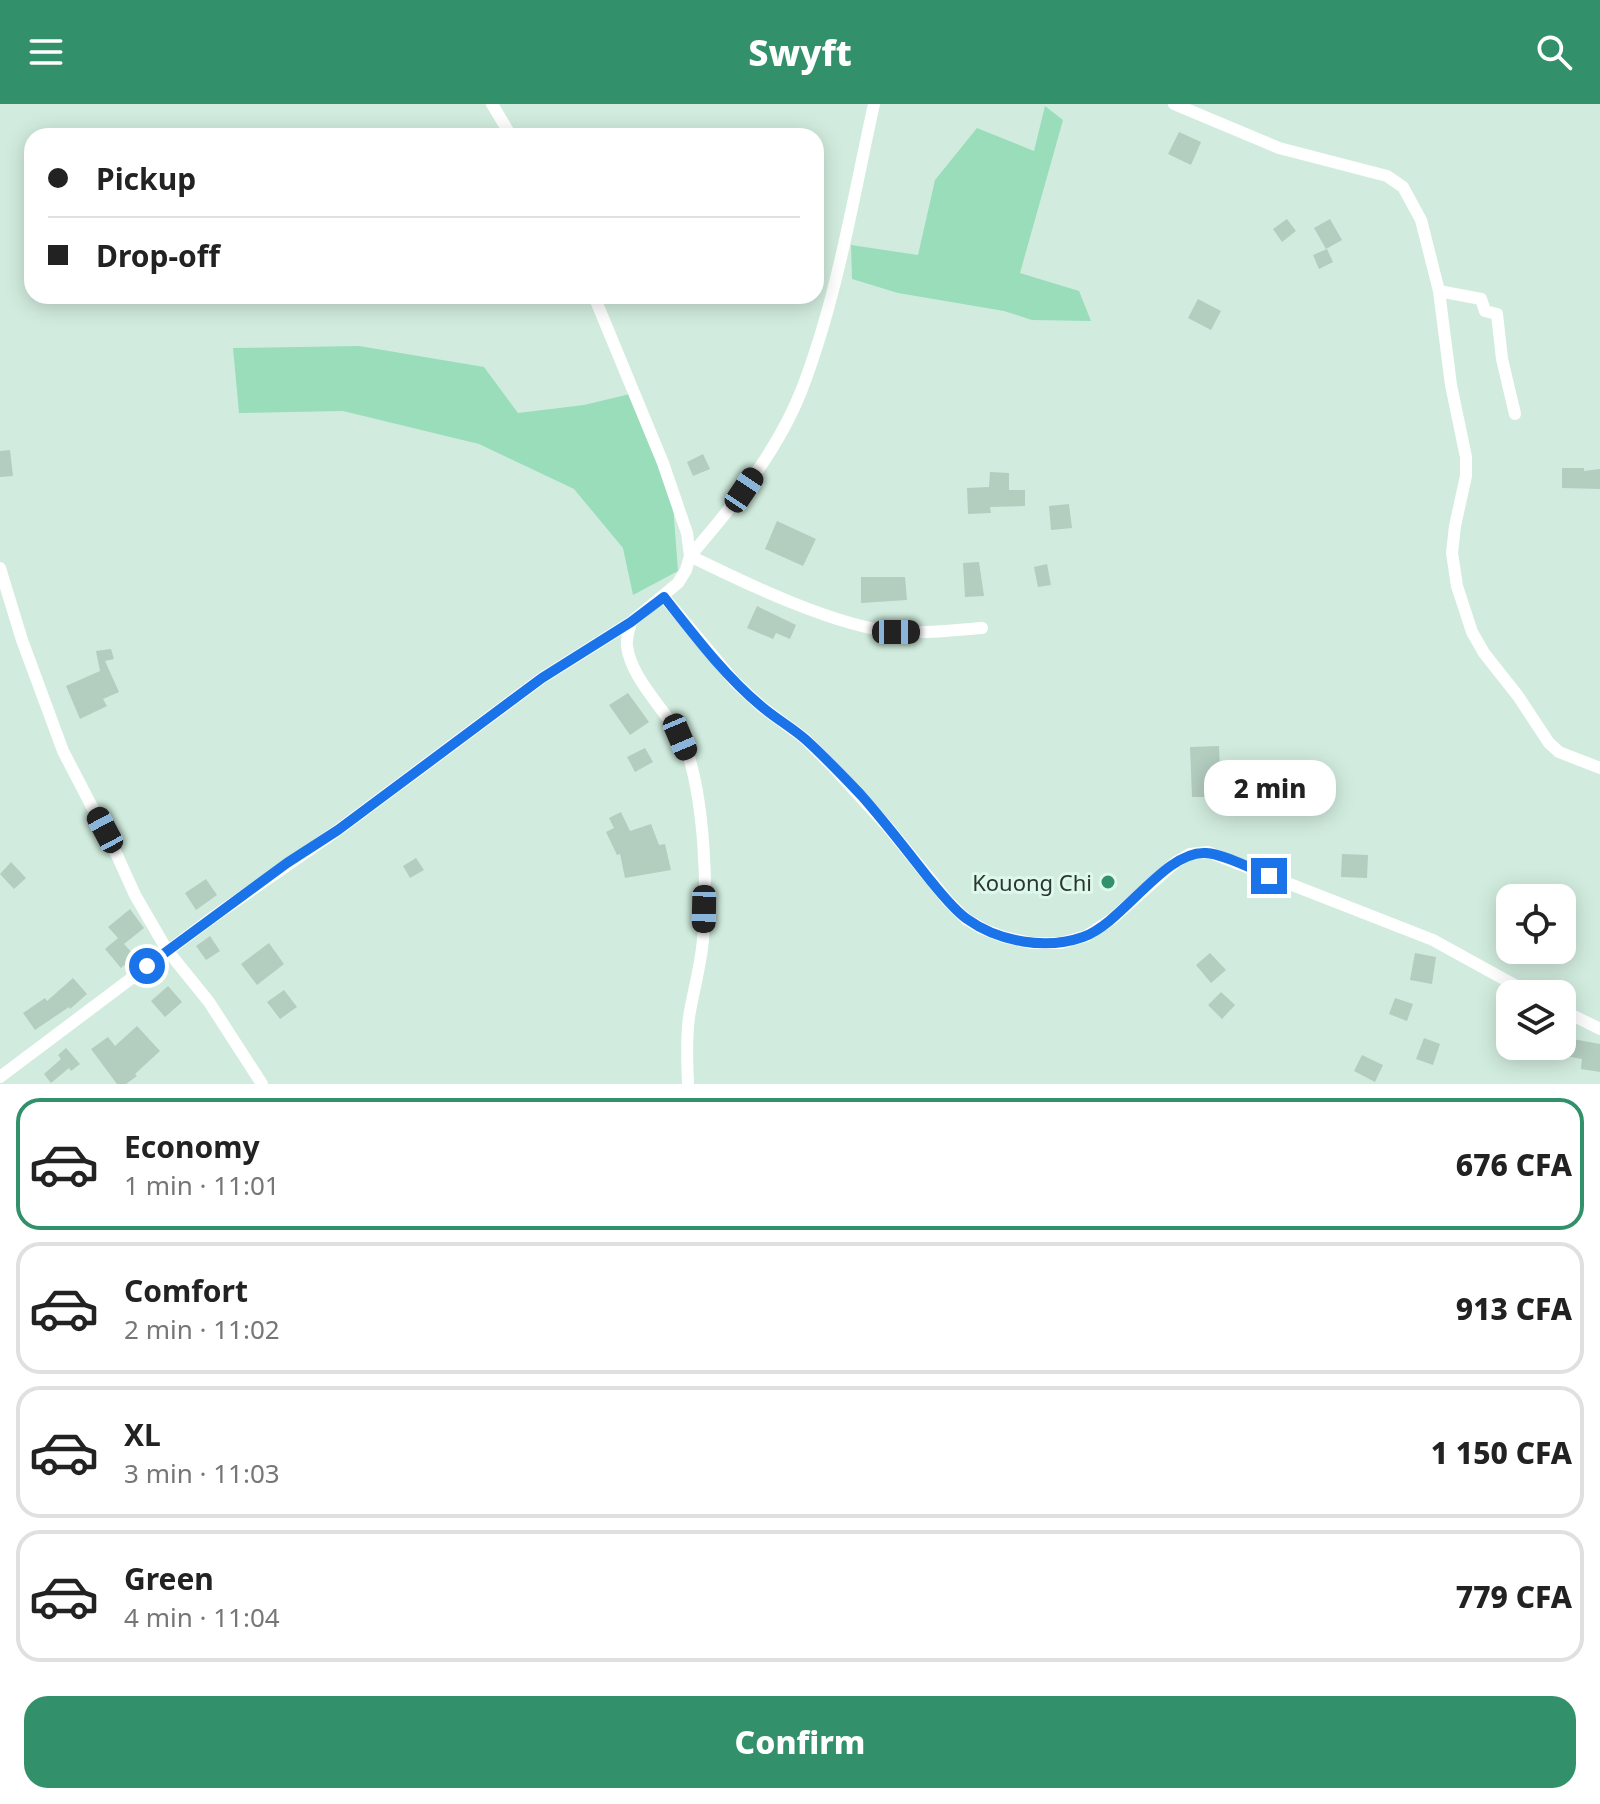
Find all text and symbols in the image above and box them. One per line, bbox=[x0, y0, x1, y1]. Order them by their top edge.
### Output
text: Swyft bbox=[748, 28, 852, 77]
icon: menu bbox=[24, 30, 68, 74]
icon: search bbox=[1532, 30, 1576, 74]
text: Pickup bbox=[96, 158, 196, 199]
text: Drop-off bbox=[96, 235, 220, 276]
car bbox=[721, 463, 767, 517]
car bbox=[872, 620, 920, 644]
car bbox=[660, 710, 700, 764]
callout: 2 min bbox=[1203, 760, 1335, 816]
text: 2 min bbox=[1234, 770, 1306, 806]
car bbox=[83, 803, 127, 857]
route end bbox=[1251, 858, 1287, 894]
place label: Kouong Chi bbox=[972, 867, 1092, 897]
marker: Kouong Chi bbox=[1099, 873, 1117, 891]
map controls bbox=[1496, 884, 1576, 1060]
button: locate bbox=[1496, 884, 1576, 964]
car bbox=[692, 885, 716, 933]
route start bbox=[129, 948, 165, 984]
button: layers bbox=[1496, 980, 1576, 1060]
text: Economy bbox=[124, 1126, 260, 1167]
icon: car bbox=[28, 1128, 100, 1200]
text: 676 CFA bbox=[1456, 1144, 1572, 1185]
text: 1 min · 11:01 bbox=[124, 1167, 280, 1203]
text: Comfort bbox=[124, 1270, 248, 1311]
icon: car bbox=[28, 1272, 100, 1344]
text: 913 CFA bbox=[1456, 1288, 1572, 1329]
text: 2 min · 11:02 bbox=[124, 1311, 280, 1347]
text: XL bbox=[124, 1414, 161, 1455]
icon: car bbox=[28, 1416, 100, 1488]
text: 1 150 CFA bbox=[1431, 1432, 1572, 1473]
text: 3 min · 11:03 bbox=[124, 1455, 280, 1491]
text: Green bbox=[124, 1558, 214, 1599]
icon: car bbox=[28, 1560, 100, 1632]
text: 779 CFA bbox=[1456, 1576, 1572, 1617]
text: 4 min · 11:04 bbox=[124, 1599, 280, 1635]
button: Confirm bbox=[24, 1696, 1576, 1788]

